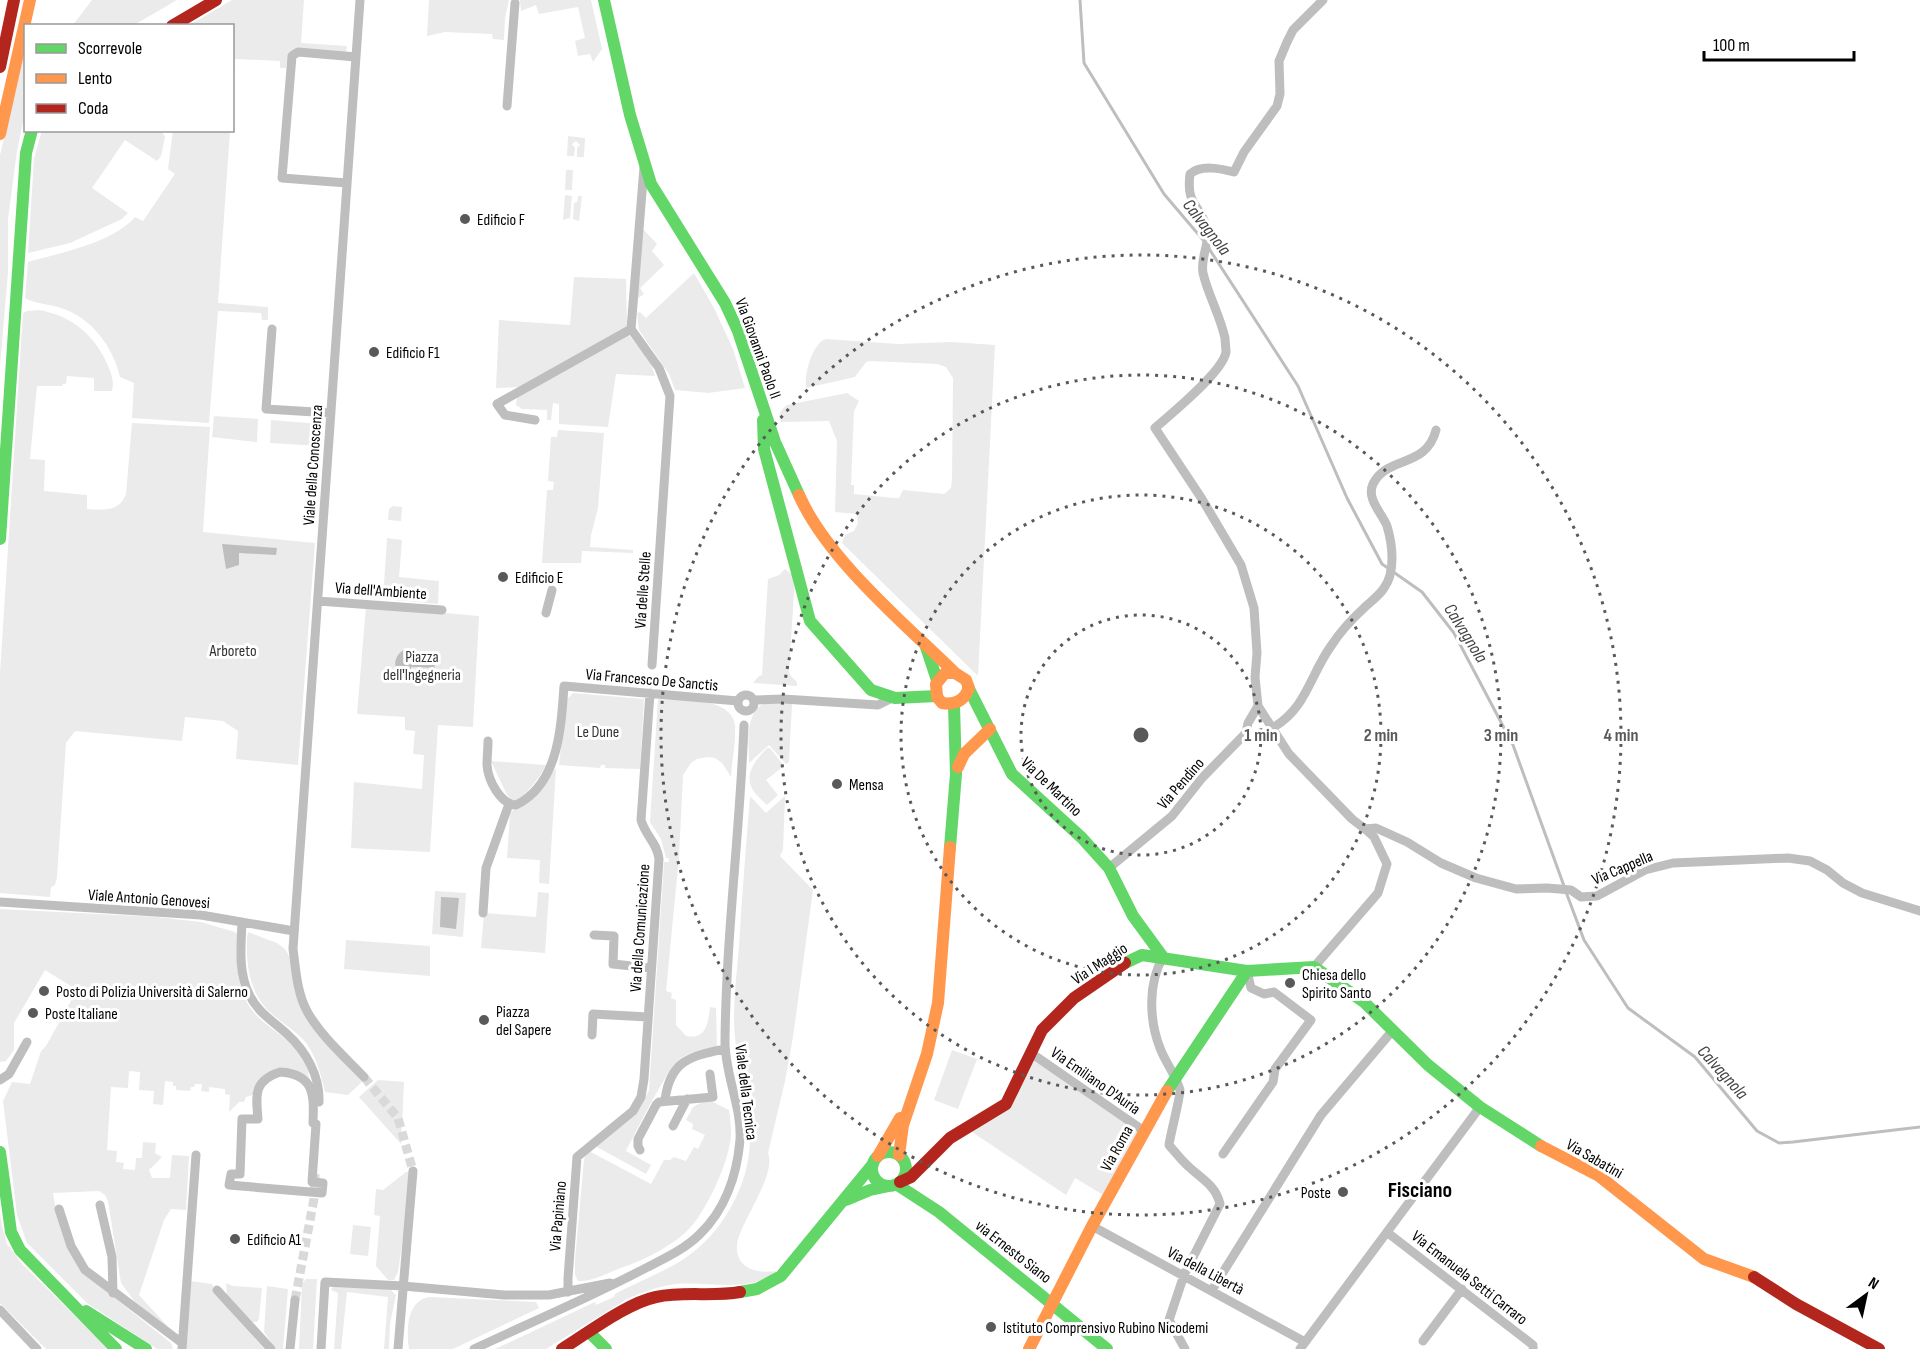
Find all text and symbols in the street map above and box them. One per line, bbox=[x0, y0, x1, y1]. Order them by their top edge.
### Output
legend bbox=[24, 24, 234, 132]
scale bar bbox=[1704, 24, 1854, 62]
text: 100 m bbox=[1713, 35, 1750, 56]
text: Scorrevole bbox=[78, 38, 142, 59]
text: Lento bbox=[78, 68, 112, 89]
text: Coda bbox=[78, 98, 109, 119]
water label: Calvagnola bbox=[1178, 195, 1236, 260]
place label: Edificio F bbox=[477, 211, 525, 230]
marker: Edificio F bbox=[458, 212, 472, 226]
street label: Via Giovanni Paolo II bbox=[731, 296, 785, 401]
place label: Edificio F1 bbox=[386, 344, 440, 363]
marker: Edificio F1 bbox=[367, 345, 381, 359]
street label: Viale della Conoscenza bbox=[300, 404, 327, 526]
street label: Via delle Stelle bbox=[631, 551, 656, 629]
place label: Edificio E bbox=[515, 569, 563, 588]
marker: Edificio E bbox=[496, 570, 510, 584]
street label: Via dell'Ambiente bbox=[334, 579, 427, 604]
water label: Calvagnola bbox=[1439, 600, 1492, 667]
park label: Arboreto bbox=[208, 642, 257, 661]
park label: Piazza dell'Ingegneria bbox=[383, 648, 461, 685]
street label: Via Francesco De Sanctis bbox=[585, 665, 719, 696]
park label: Le Dune bbox=[577, 723, 619, 742]
centre of rings bbox=[1131, 725, 1151, 745]
text: 1 min bbox=[1244, 725, 1278, 746]
text: 2 min bbox=[1364, 725, 1398, 746]
text: 3 min bbox=[1484, 725, 1518, 746]
text: 4 min bbox=[1604, 725, 1638, 746]
street label: Via De Martino bbox=[1016, 753, 1085, 821]
street label: Via Pendino bbox=[1154, 754, 1209, 814]
place label: Mensa bbox=[849, 776, 884, 795]
marker: Mensa bbox=[830, 777, 844, 791]
street label: Via Cappella bbox=[1589, 847, 1656, 890]
street label: Via della Comunicazione bbox=[627, 863, 654, 993]
street label: Viale Antonio Genovesi bbox=[87, 886, 210, 913]
street label: Via I Maggio bbox=[1068, 939, 1131, 989]
place label: Chiesa dello Spirito Santo bbox=[1302, 966, 1371, 1003]
marker: Chiesa dello Spirito Santo bbox=[1283, 976, 1297, 990]
place label: Posto di Polizia Università di Salerno bbox=[56, 983, 248, 1002]
marker: Posto di Polizia Università di Salerno bbox=[37, 984, 51, 998]
place label: Piazza del Sapere bbox=[496, 1003, 551, 1040]
place label: Poste Italiane bbox=[45, 1005, 118, 1024]
marker: Poste Italiane bbox=[26, 1006, 40, 1020]
marker: Piazza del Sapere bbox=[477, 1013, 491, 1027]
water label: Calvagnola bbox=[1693, 1041, 1753, 1104]
street label: Viale della Tecnica bbox=[730, 1043, 761, 1141]
street label: Via Emiliano D'Auria bbox=[1047, 1043, 1144, 1119]
street label: Via Roma bbox=[1097, 1123, 1138, 1175]
street label: Via Sabatini bbox=[1562, 1135, 1626, 1183]
district label: Fisciano bbox=[1388, 1177, 1452, 1204]
street label: Via Papiniano bbox=[546, 1180, 571, 1252]
place label: Poste bbox=[1301, 1184, 1331, 1203]
marker: Poste bbox=[1336, 1185, 1350, 1199]
street label: via Ernesto Siano bbox=[971, 1217, 1055, 1288]
street label: Via Emanuela Setti Carraro bbox=[1407, 1227, 1531, 1329]
place label: Edificio A1 bbox=[247, 1231, 301, 1250]
marker: Edificio A1 bbox=[228, 1232, 242, 1246]
street label: Via della Libertà bbox=[1164, 1243, 1247, 1300]
north arrow bbox=[1836, 1265, 1896, 1325]
text: N bbox=[1865, 1273, 1882, 1294]
place label: Istituto Comprensivo Rubino Nicodemi bbox=[1003, 1319, 1208, 1338]
marker: Istituto Comprensivo Rubino Nicodemi bbox=[984, 1320, 998, 1334]

